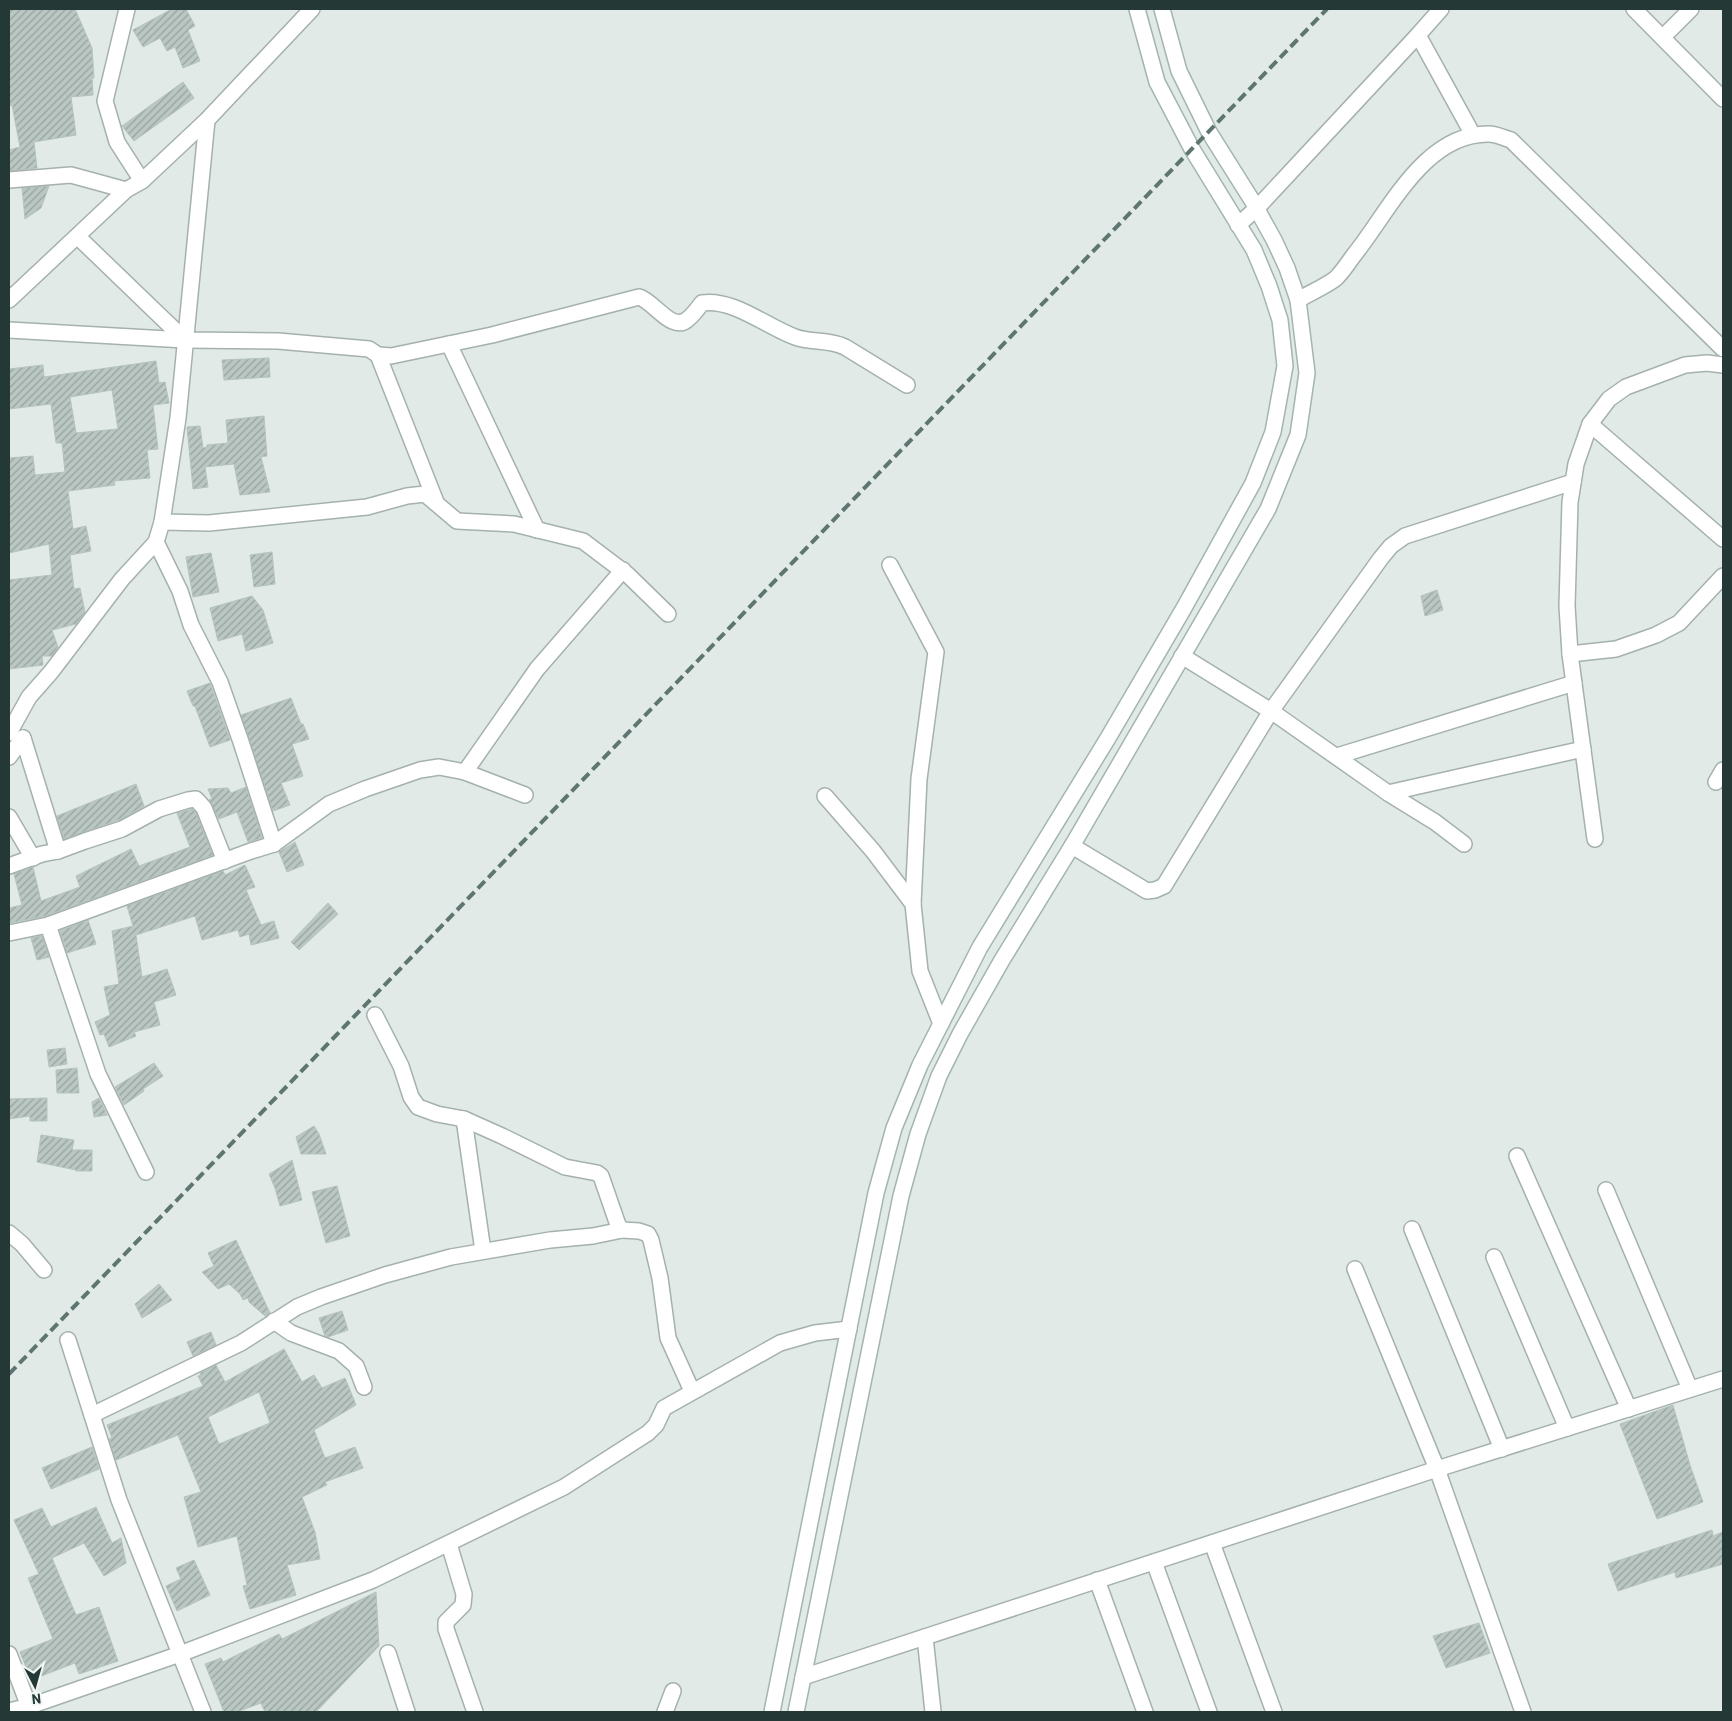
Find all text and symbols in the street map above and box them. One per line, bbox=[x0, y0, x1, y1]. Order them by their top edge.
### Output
north arrow bbox=[10, 1661, 60, 1711]
text: N bbox=[31, 1690, 42, 1708]

